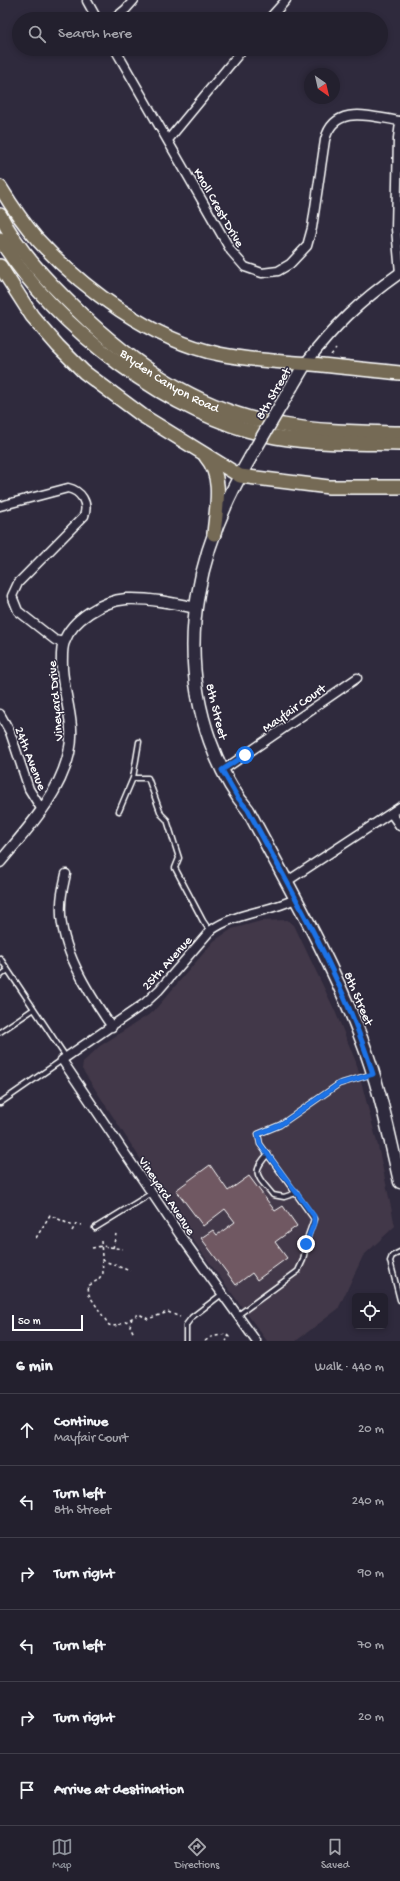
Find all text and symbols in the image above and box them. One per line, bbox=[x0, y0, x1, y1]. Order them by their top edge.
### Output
search box bbox=[12, 12, 388, 56]
icon: search bbox=[26, 23, 48, 45]
text: Search here bbox=[58, 25, 132, 43]
north arrow bbox=[304, 68, 340, 104]
street label: Knoll Crest Drive bbox=[189, 166, 247, 251]
street label: Bryden Canyon Road bbox=[116, 346, 222, 417]
street label: 8th Street bbox=[253, 364, 296, 423]
street label: Vineyard Drive bbox=[45, 660, 68, 742]
street label: Mayfair Court bbox=[260, 681, 330, 736]
street label: 8th Street bbox=[201, 682, 230, 743]
street label: 24th Avenue bbox=[11, 725, 49, 793]
route start bbox=[236, 746, 254, 764]
street label: 25th Avenue bbox=[140, 933, 196, 994]
street label: 8th Street bbox=[340, 970, 376, 1030]
street label: Vineyard Avenue bbox=[134, 1154, 198, 1239]
route end bbox=[297, 1235, 315, 1253]
map controls bbox=[352, 1293, 388, 1329]
button: locate bbox=[352, 1293, 388, 1329]
scale bar bbox=[12, 1313, 83, 1332]
text: 50 m bbox=[18, 1316, 40, 1328]
text: 6 min bbox=[16, 1357, 52, 1377]
text: Walk · 440 m bbox=[315, 1360, 384, 1375]
text: Continue bbox=[54, 1413, 108, 1431]
icon: ahead bbox=[16, 1419, 38, 1441]
text: 20 m bbox=[358, 1422, 384, 1437]
text: Mayfair Court bbox=[54, 1431, 128, 1446]
text: Turn left bbox=[54, 1485, 105, 1503]
icon: left bbox=[16, 1491, 38, 1513]
text: 240 m bbox=[352, 1494, 384, 1509]
text: 8th Street bbox=[54, 1503, 111, 1518]
icon: right bbox=[16, 1563, 38, 1585]
text: Turn right bbox=[54, 1565, 114, 1583]
text: 90 m bbox=[358, 1566, 384, 1581]
icon: left bbox=[16, 1635, 38, 1657]
text: Turn left bbox=[54, 1637, 105, 1655]
text: 70 m bbox=[358, 1638, 384, 1653]
icon: right bbox=[16, 1707, 38, 1729]
text: Turn right bbox=[54, 1709, 114, 1727]
text: 20 m bbox=[358, 1710, 384, 1725]
icon: arrive bbox=[16, 1779, 38, 1801]
text: Arrive at destination bbox=[54, 1781, 184, 1799]
tab: Map bbox=[51, 1836, 73, 1872]
tab: Directions bbox=[175, 1836, 219, 1872]
tab: Saved bbox=[321, 1836, 349, 1872]

